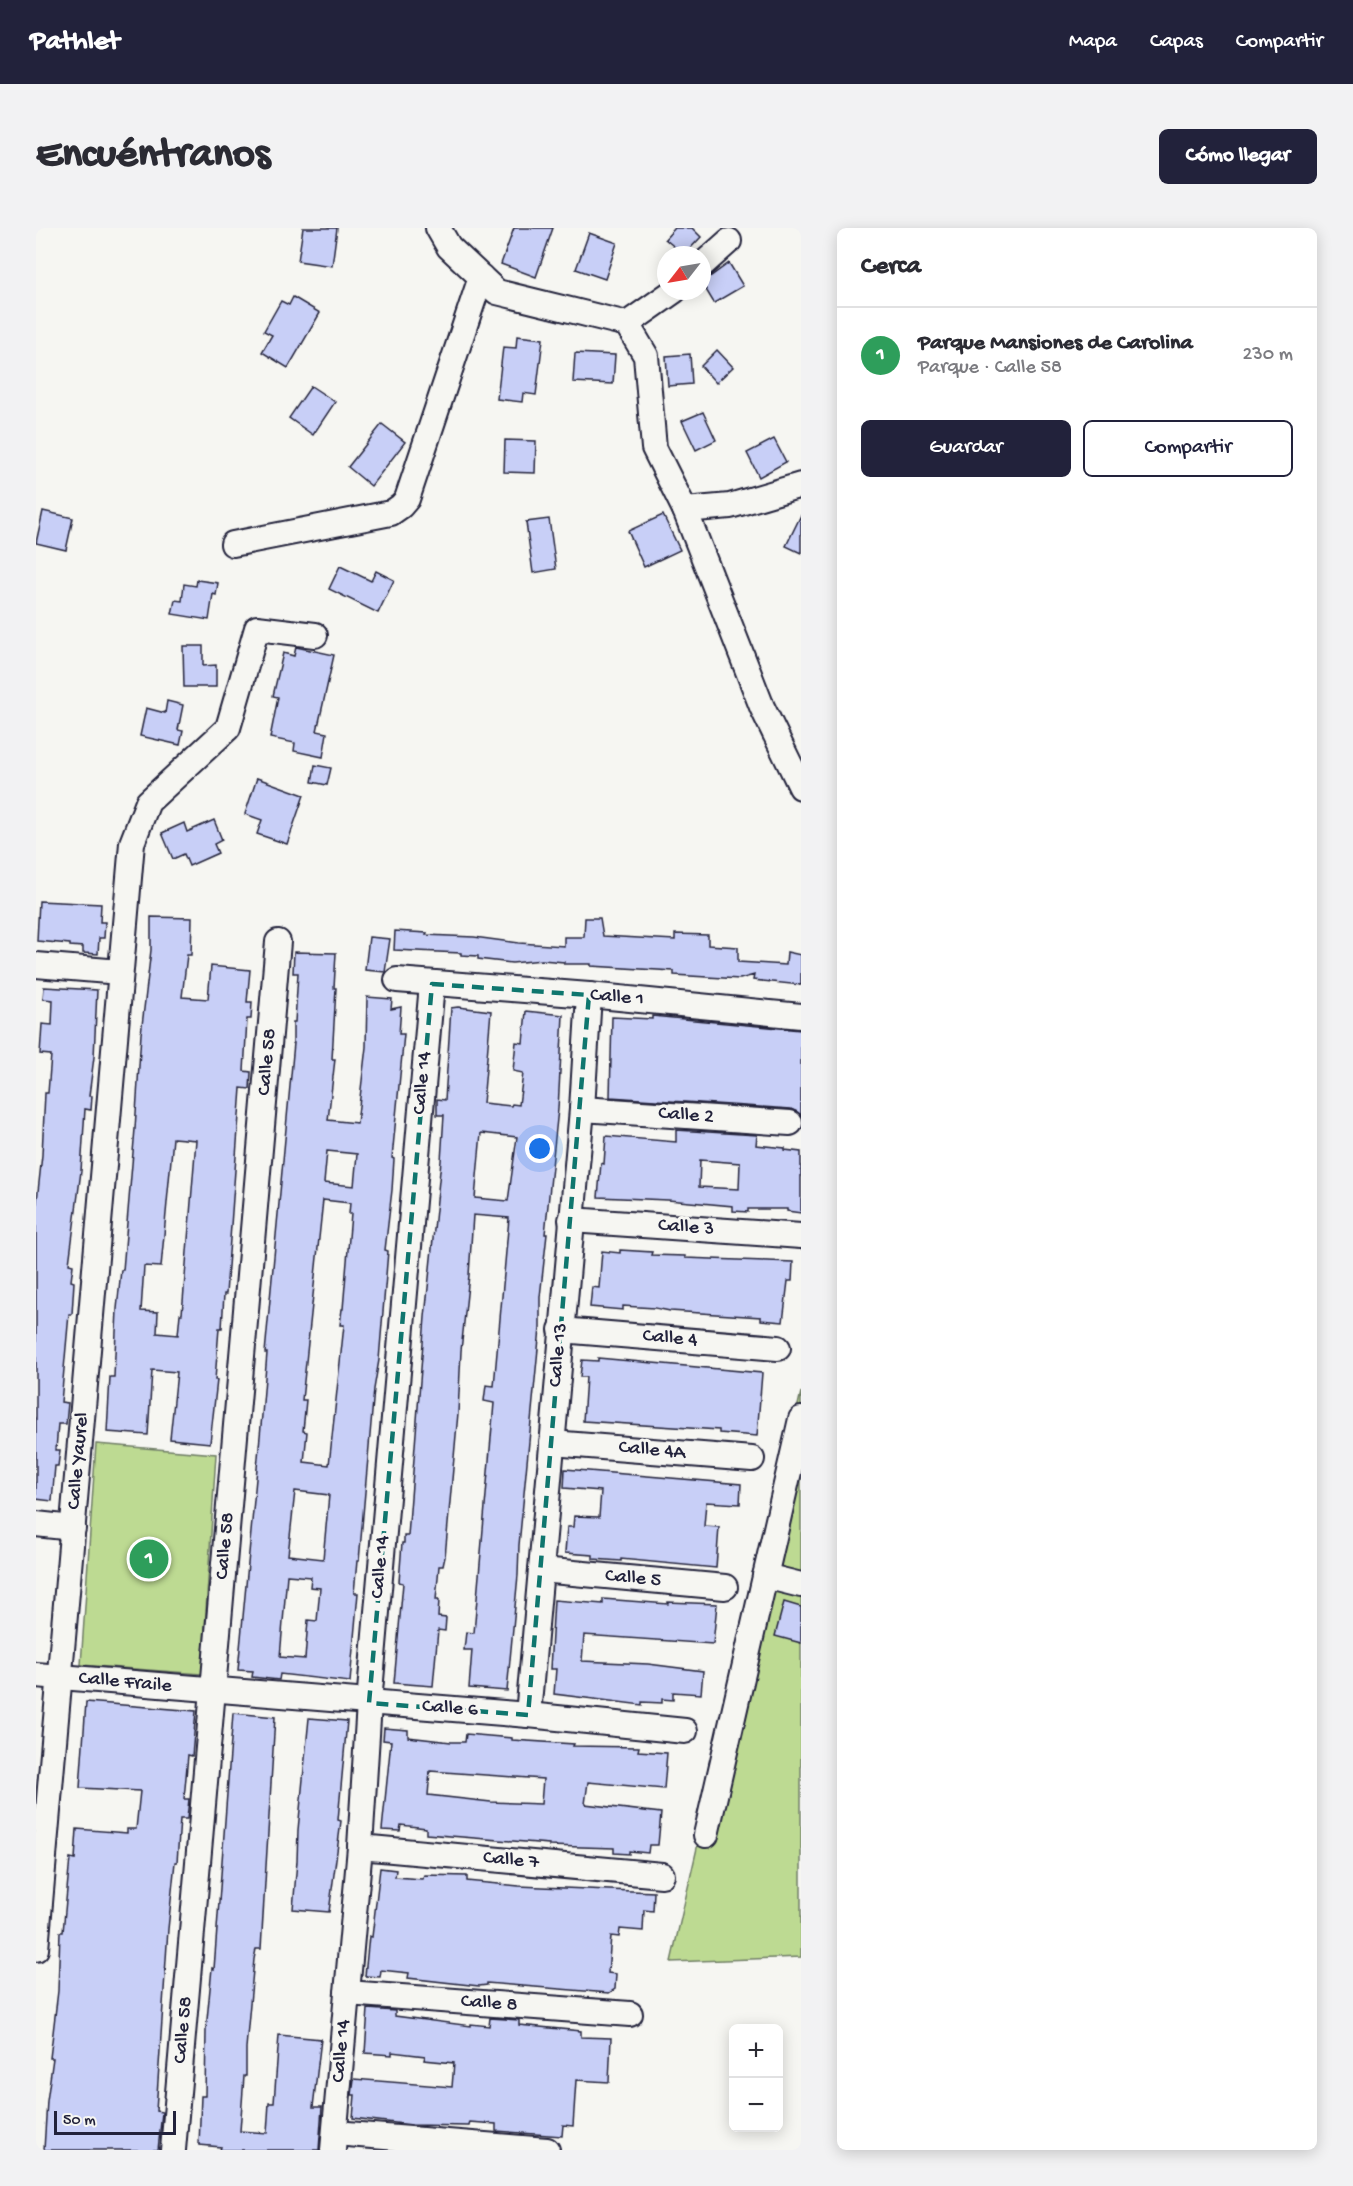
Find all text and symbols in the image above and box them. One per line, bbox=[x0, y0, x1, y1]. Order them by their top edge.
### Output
text: Pathlet bbox=[30, 26, 120, 59]
text: Mapa bbox=[1069, 30, 1117, 55]
text: Capas bbox=[1150, 30, 1203, 55]
text: Compartir bbox=[1236, 30, 1323, 55]
button: Cómo llegar bbox=[1159, 129, 1317, 184]
text: Encuéntranos bbox=[36, 132, 270, 181]
north arrow bbox=[657, 246, 711, 300]
text: Cerca bbox=[861, 252, 921, 283]
text: Parque Mansiones de Carolina bbox=[918, 331, 1193, 357]
text: 1 bbox=[876, 344, 885, 367]
text: 230 m bbox=[1243, 344, 1293, 367]
text: Parque · Calle 58 bbox=[918, 357, 1062, 380]
button: Guardar bbox=[861, 420, 1071, 477]
button: Compartir bbox=[1083, 420, 1293, 477]
street label: Calle 1 bbox=[589, 984, 645, 1012]
street label: Calle 58 bbox=[254, 1027, 282, 1097]
street label: Calle 14 bbox=[409, 1050, 437, 1116]
street label: Calle 2 bbox=[657, 1103, 715, 1129]
your location bbox=[525, 1134, 554, 1163]
street label: Calle 3 bbox=[657, 1215, 715, 1241]
street label: Calle 13 bbox=[545, 1322, 573, 1388]
street label: Calle 4 bbox=[641, 1325, 699, 1353]
street label: Calle Yaurel bbox=[63, 1411, 95, 1511]
street label: Calle 4A bbox=[618, 1437, 688, 1465]
street label: Calle 58 bbox=[212, 1511, 240, 1581]
street label: Calle 14 bbox=[367, 1534, 395, 1600]
pin: 1 bbox=[130, 1536, 168, 1582]
street label: Calle 5 bbox=[604, 1565, 662, 1593]
street label: Calle Fraile bbox=[78, 1667, 173, 1699]
street label: Calle 6 bbox=[421, 1696, 480, 1722]
street label: Calle 7 bbox=[482, 1847, 541, 1875]
street label: Calle 8 bbox=[460, 1991, 518, 2017]
street label: Calle 58 bbox=[170, 1995, 198, 2065]
street label: Calle 14 bbox=[328, 2018, 356, 2084]
map controls bbox=[729, 2024, 783, 2132]
button: + bbox=[729, 2024, 783, 2078]
button: − bbox=[729, 2078, 783, 2132]
scale bar bbox=[54, 2108, 176, 2136]
text: 50 m bbox=[63, 2112, 96, 2131]

